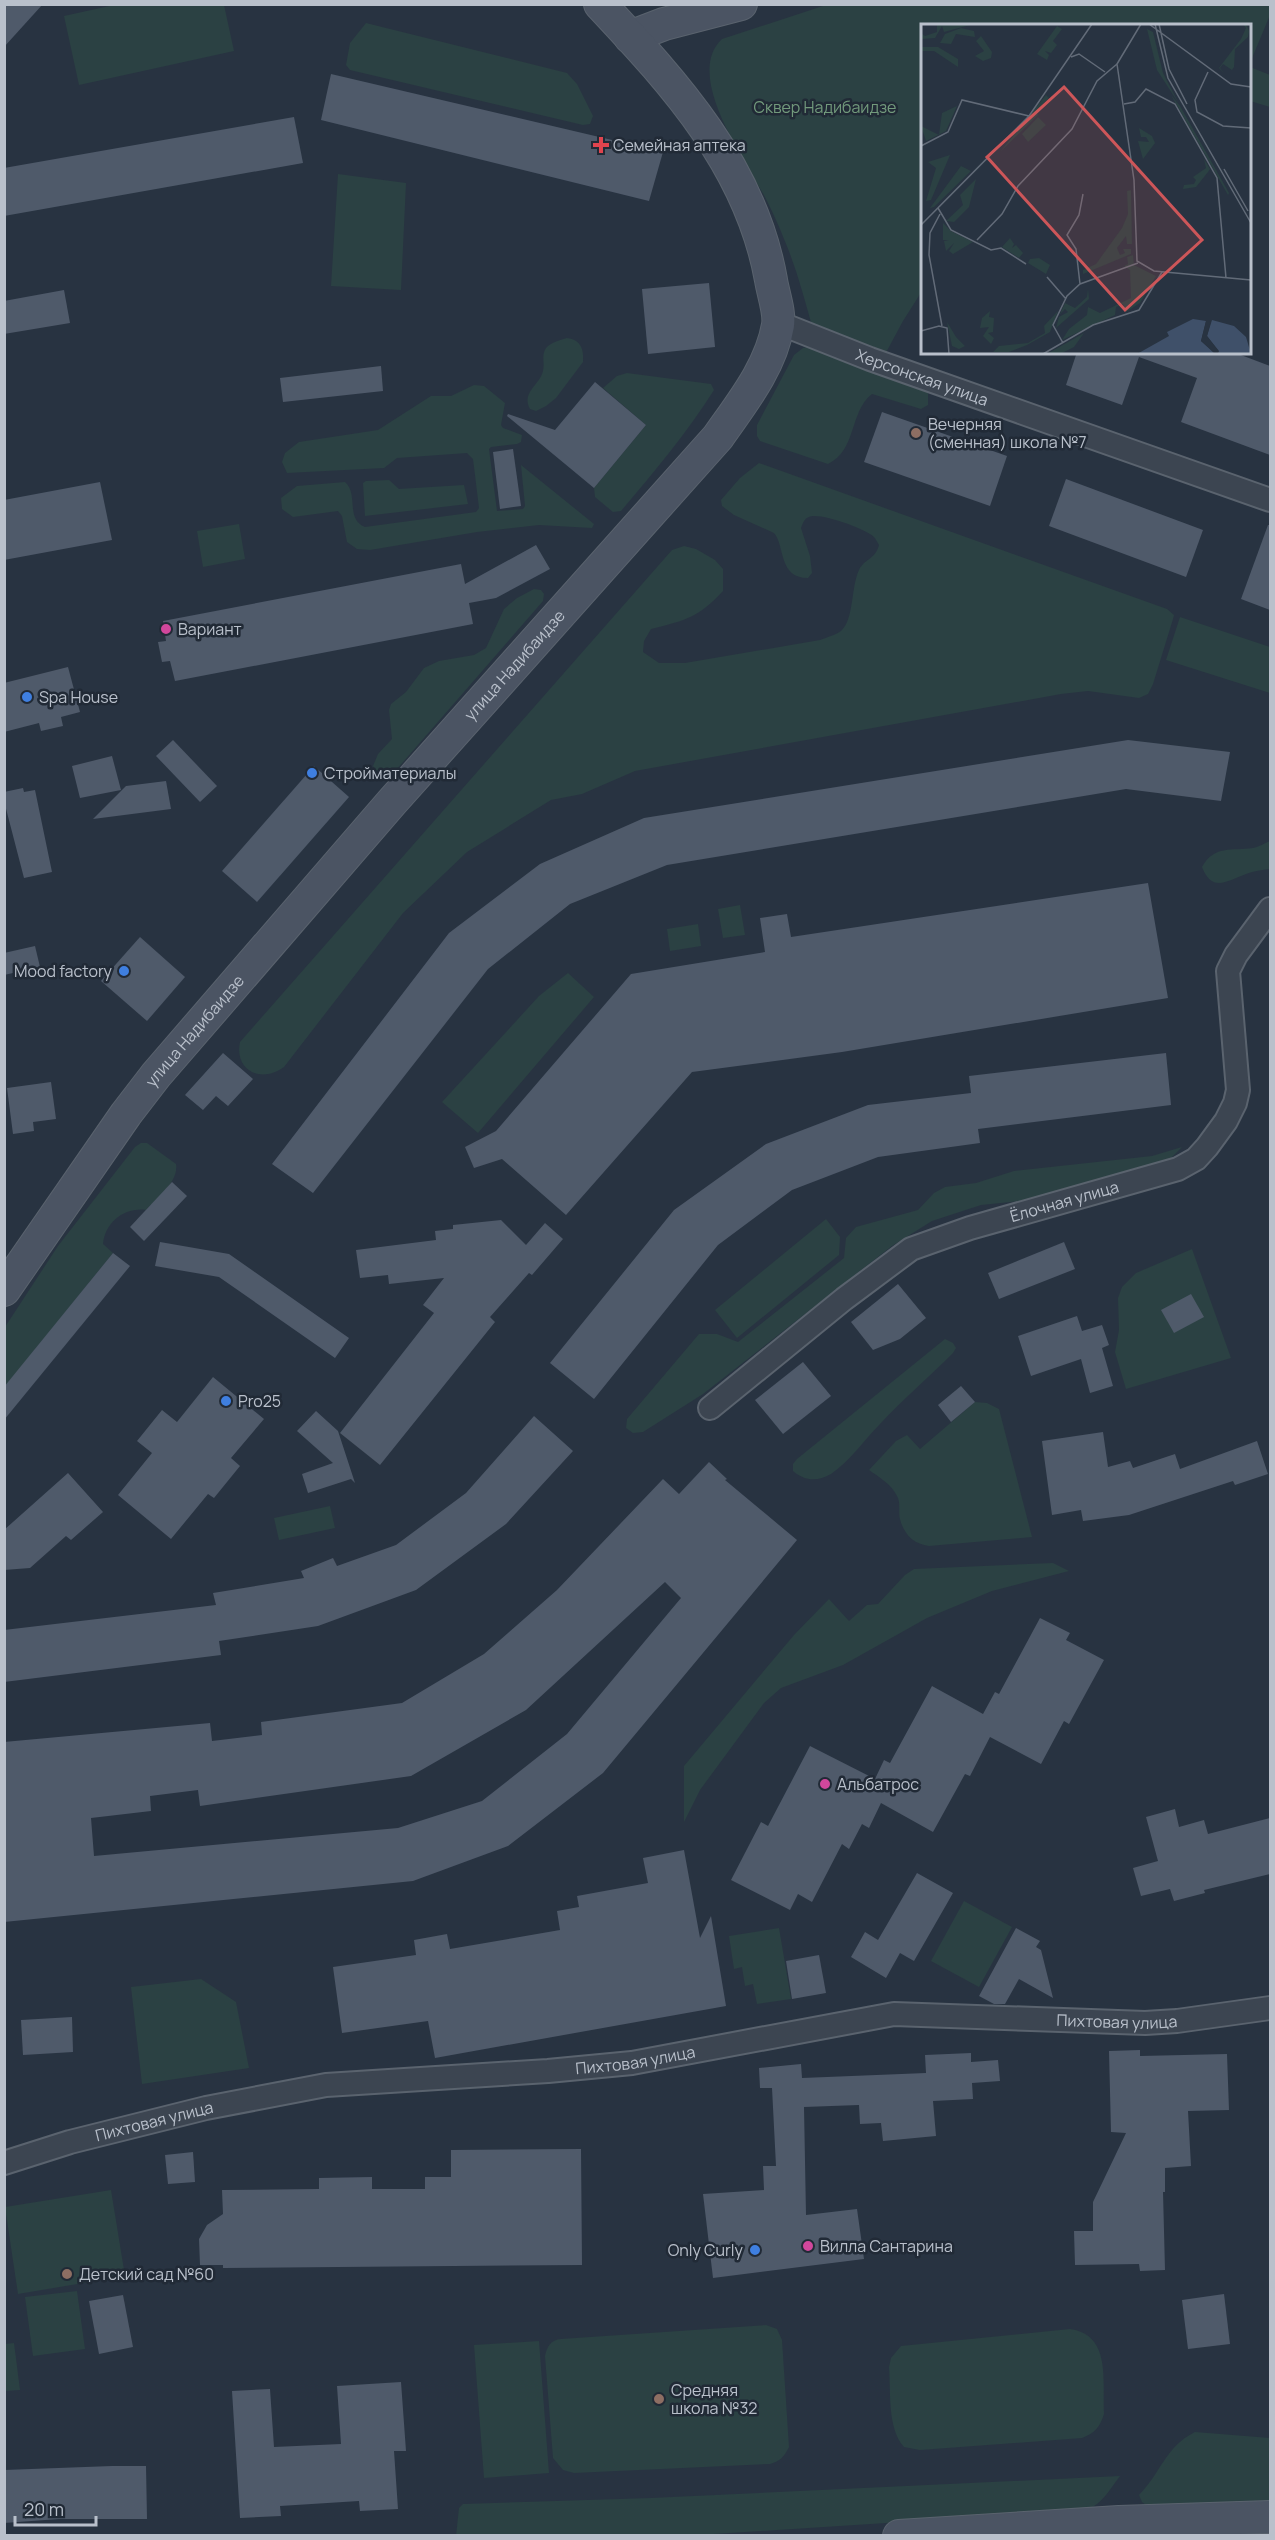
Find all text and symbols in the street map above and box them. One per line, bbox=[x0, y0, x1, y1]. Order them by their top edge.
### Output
inset map bbox=[921, 24, 1251, 354]
park label: Сквер Надибаидзе bbox=[754, 96, 896, 118]
place label: Семейная аптека bbox=[613, 134, 746, 156]
marker: Семейная аптека bbox=[594, 138, 608, 152]
street label: Херсонская улица bbox=[853, 343, 991, 411]
place label: Вечерняя (сменная) школа №7 bbox=[928, 413, 1087, 453]
marker: Вечерняя (сменная) школа №7 bbox=[909, 426, 923, 440]
street label: улица Надибаидзе bbox=[459, 605, 570, 725]
place label: Вариант bbox=[178, 618, 242, 640]
marker: Вариант bbox=[159, 622, 173, 636]
place label: Spa House bbox=[39, 686, 118, 708]
marker: Spa House bbox=[20, 690, 34, 704]
place label: Стройматериалы bbox=[324, 762, 456, 784]
marker: Стройматериалы bbox=[305, 766, 319, 780]
place label: Mood factory bbox=[14, 960, 113, 982]
marker: Mood factory bbox=[117, 964, 131, 978]
street label: улица Надибаидзе bbox=[140, 970, 249, 1091]
street label: Ёлочная улица bbox=[1007, 1175, 1121, 1227]
place label: Pro25 bbox=[238, 1390, 281, 1412]
marker: Pro25 bbox=[219, 1394, 233, 1408]
place label: Альбатрос bbox=[837, 1773, 919, 1795]
marker: Альбатрос bbox=[818, 1777, 832, 1791]
street label: Пихтовая улица bbox=[1056, 2009, 1178, 2034]
street label: Пихтовая улица bbox=[574, 2040, 697, 2079]
street label: Пихтовая улица bbox=[93, 2096, 215, 2146]
place label: Вилла Сантарина bbox=[820, 2235, 953, 2257]
place label: Only Curly bbox=[668, 2239, 744, 2261]
marker: Вилла Сантарина bbox=[801, 2239, 815, 2253]
marker: Only Curly bbox=[748, 2243, 762, 2257]
place label: Детский сад №60 bbox=[79, 2263, 214, 2285]
marker: Детский сад №60 bbox=[60, 2267, 74, 2281]
place label: Средняя школа №32 bbox=[671, 2379, 757, 2419]
marker: Средняя школа №32 bbox=[652, 2392, 666, 2406]
scale bar bbox=[15, 2489, 96, 2527]
text: 20 m bbox=[24, 2497, 64, 2521]

